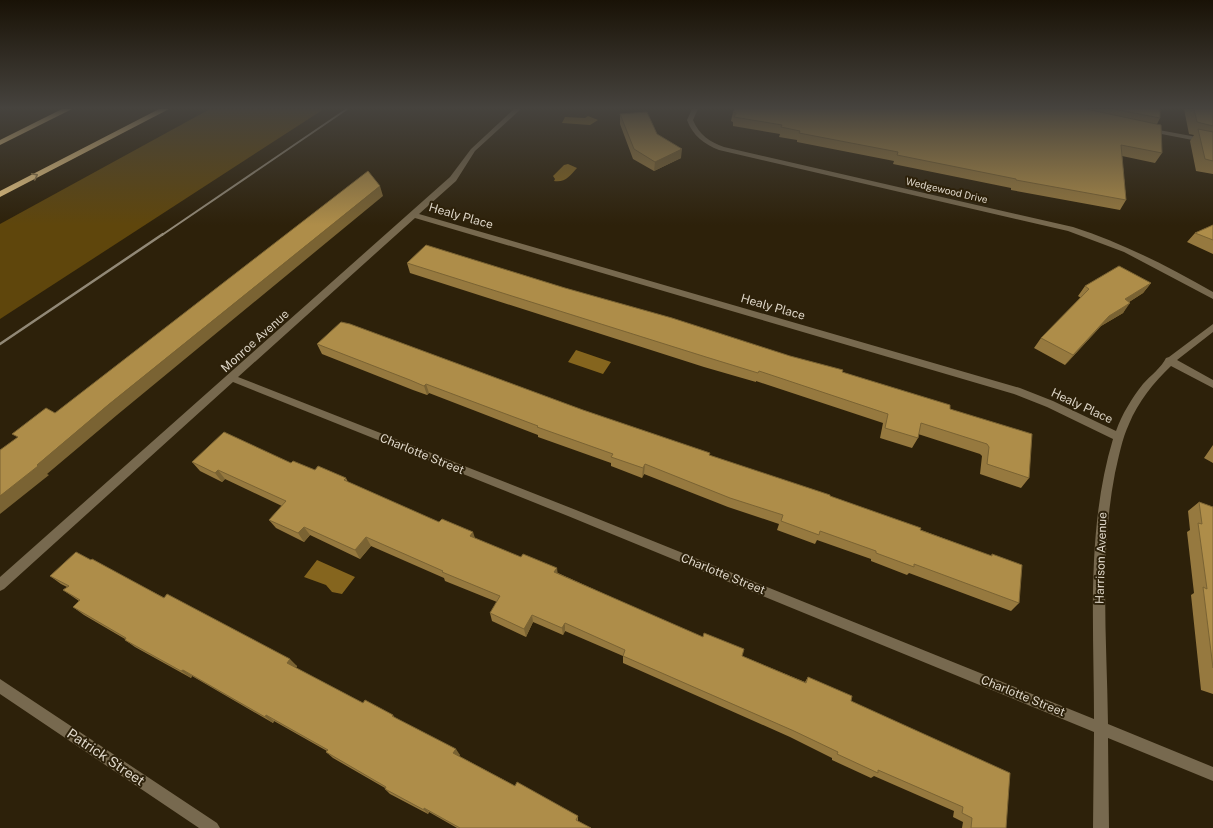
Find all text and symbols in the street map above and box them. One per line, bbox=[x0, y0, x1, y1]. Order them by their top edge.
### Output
one-way arrow bbox=[31, 173, 38, 181]
street label: Wedgewood Drive bbox=[905, 175, 989, 205]
street label: Healy Place bbox=[427, 200, 495, 232]
street label: Healy Place bbox=[739, 291, 807, 323]
street label: Monroe Avenue bbox=[218, 307, 292, 375]
street label: Healy Place bbox=[1049, 386, 1115, 426]
street label: Charlotte Street bbox=[378, 431, 466, 477]
street label: Harrison Avenue bbox=[1092, 512, 1110, 604]
street label: Charlotte Street bbox=[679, 551, 767, 597]
street label: Charlotte Street bbox=[979, 673, 1067, 719]
street label: Patrick Street bbox=[64, 725, 148, 789]

